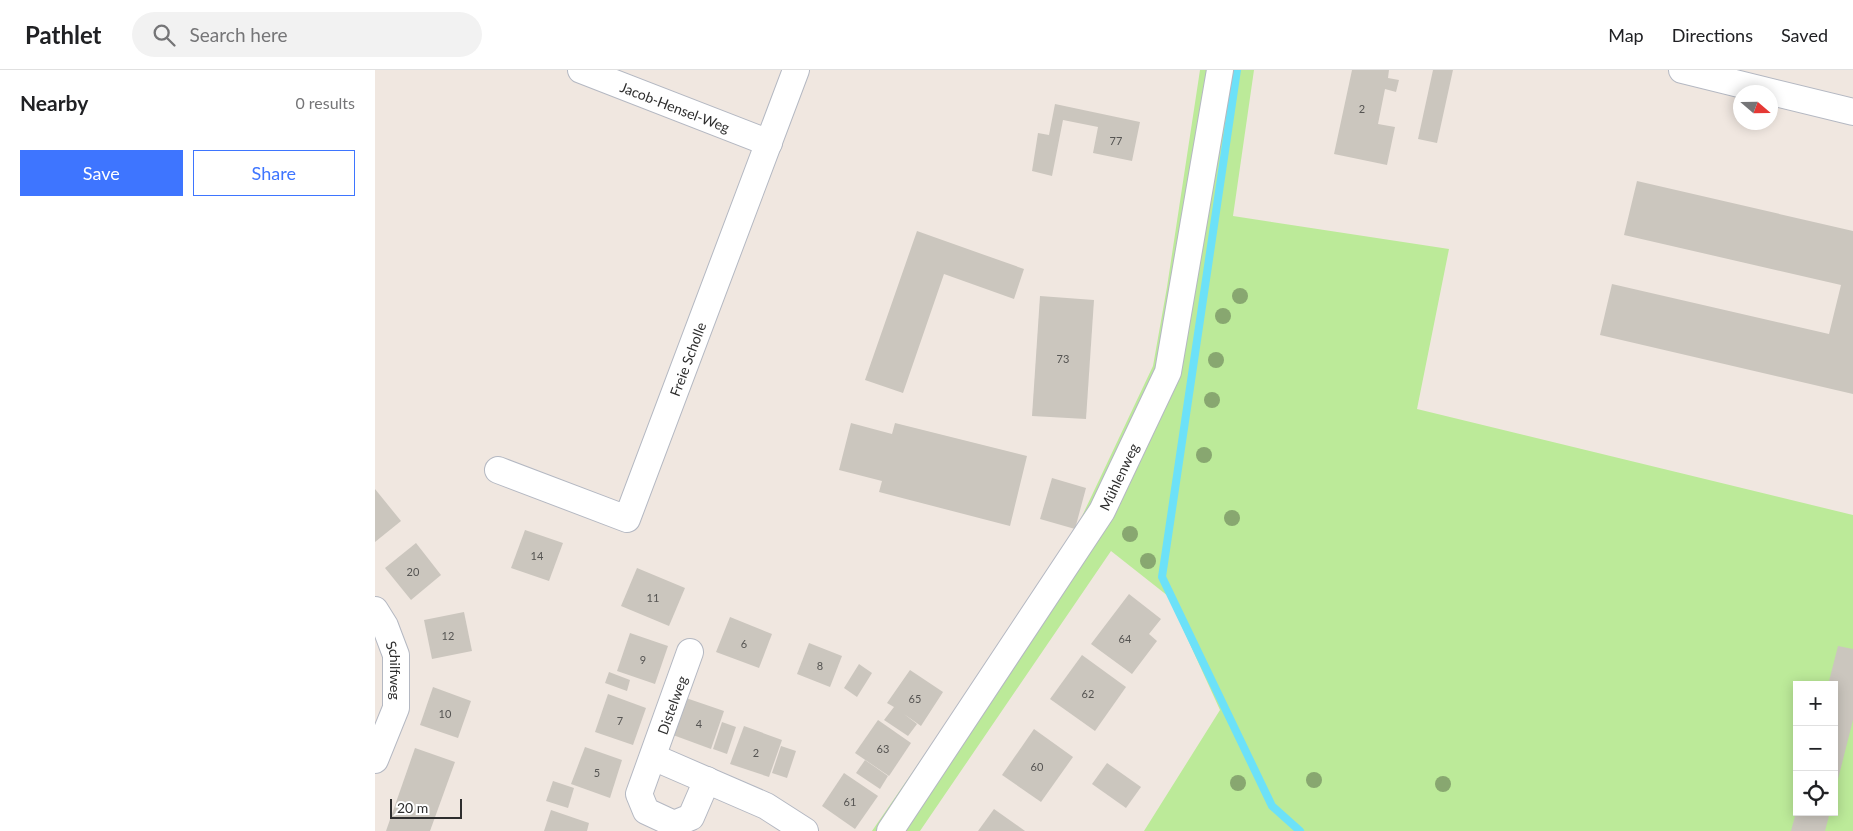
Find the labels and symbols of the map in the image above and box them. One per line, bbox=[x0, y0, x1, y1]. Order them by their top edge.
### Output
street label: Jacob-Hensel-Weg bbox=[618, 78, 732, 135]
north arrow bbox=[1733, 85, 1778, 130]
house number: 2 bbox=[1359, 102, 1365, 115]
house number: 77 bbox=[1110, 134, 1122, 147]
street label: Freie Scholle bbox=[666, 319, 709, 398]
house number: 73 bbox=[1057, 352, 1069, 365]
street label: Mühlenweg bbox=[1095, 440, 1142, 513]
house number: 14 bbox=[531, 549, 544, 562]
house number: 20 bbox=[407, 565, 420, 578]
house number: 11 bbox=[647, 591, 659, 604]
house number: 12 bbox=[442, 629, 454, 642]
house number: 64 bbox=[1119, 632, 1132, 645]
house number: 6 bbox=[741, 637, 747, 650]
street label: Schilfweg bbox=[383, 638, 404, 700]
house number: 9 bbox=[640, 653, 646, 666]
house number: 8 bbox=[817, 659, 823, 672]
street label: Distelweg bbox=[654, 673, 690, 737]
house number: 62 bbox=[1082, 687, 1094, 700]
house number: 65 bbox=[909, 692, 921, 705]
house number: 10 bbox=[439, 707, 452, 720]
house number: 7 bbox=[617, 714, 623, 727]
house number: 4 bbox=[696, 717, 703, 730]
house number: 63 bbox=[877, 742, 889, 755]
house number: 2 bbox=[753, 746, 759, 759]
house number: 60 bbox=[1031, 760, 1044, 773]
house number: 5 bbox=[594, 766, 600, 779]
house number: 61 bbox=[844, 795, 856, 808]
scale bar bbox=[390, 796, 463, 819]

